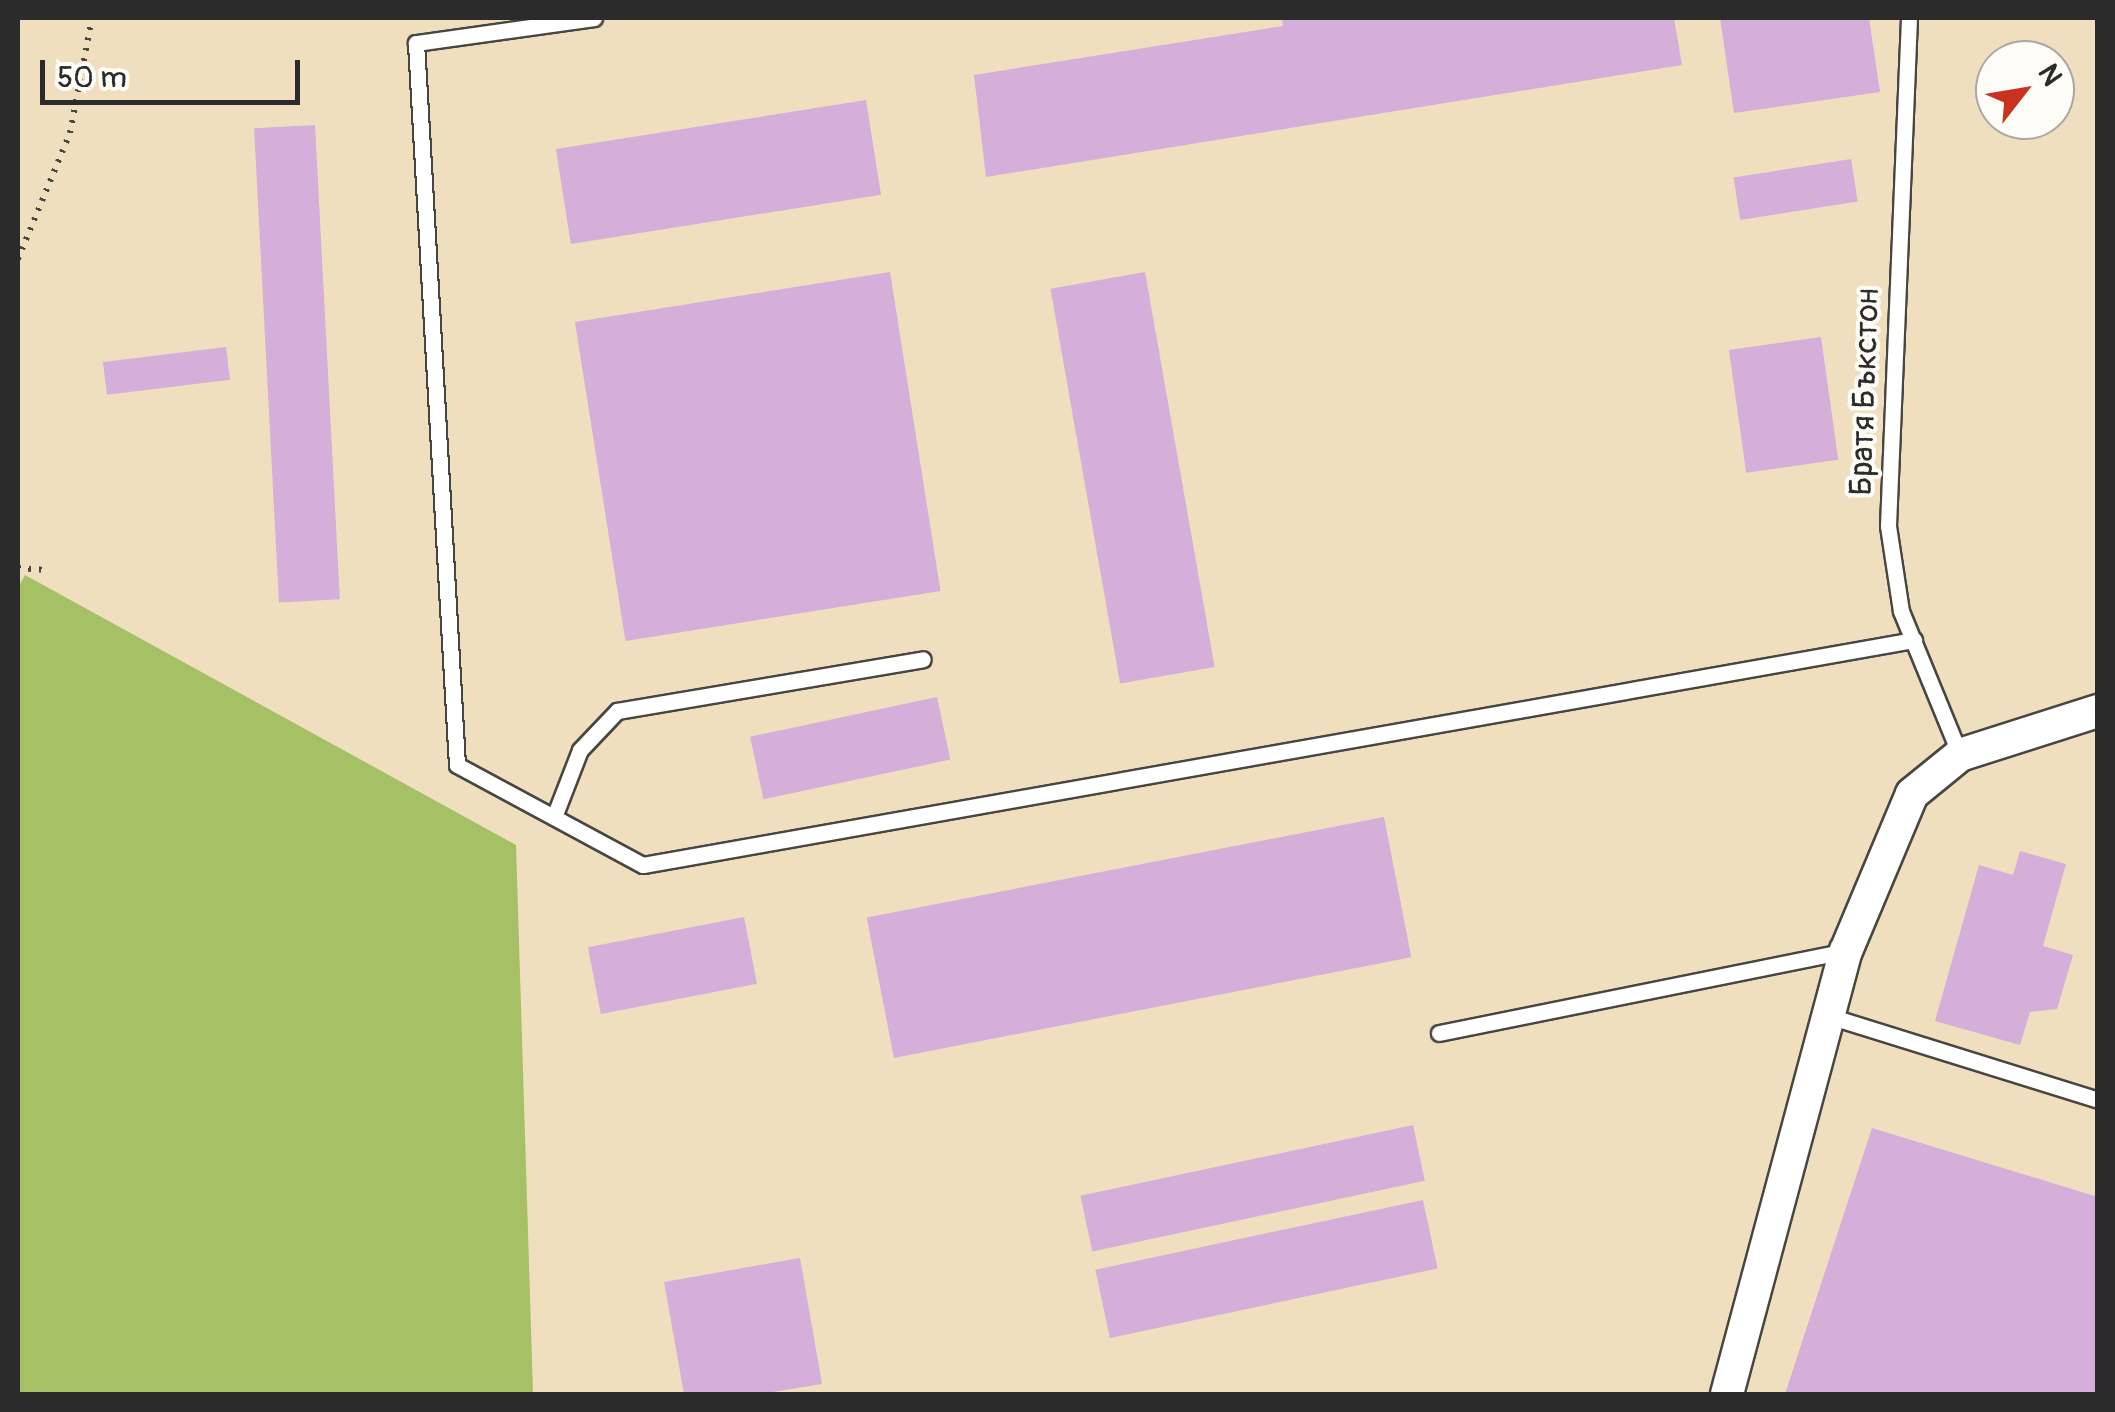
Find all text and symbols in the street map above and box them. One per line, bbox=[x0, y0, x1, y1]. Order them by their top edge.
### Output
scale bar bbox=[45, 40, 305, 102]
north arrow bbox=[1975, 40, 2075, 140]
text: N bbox=[2030, 58, 2069, 92]
text: 50 m bbox=[57, 59, 127, 96]
street label: Братя Бъкстон bbox=[1842, 288, 1888, 496]

